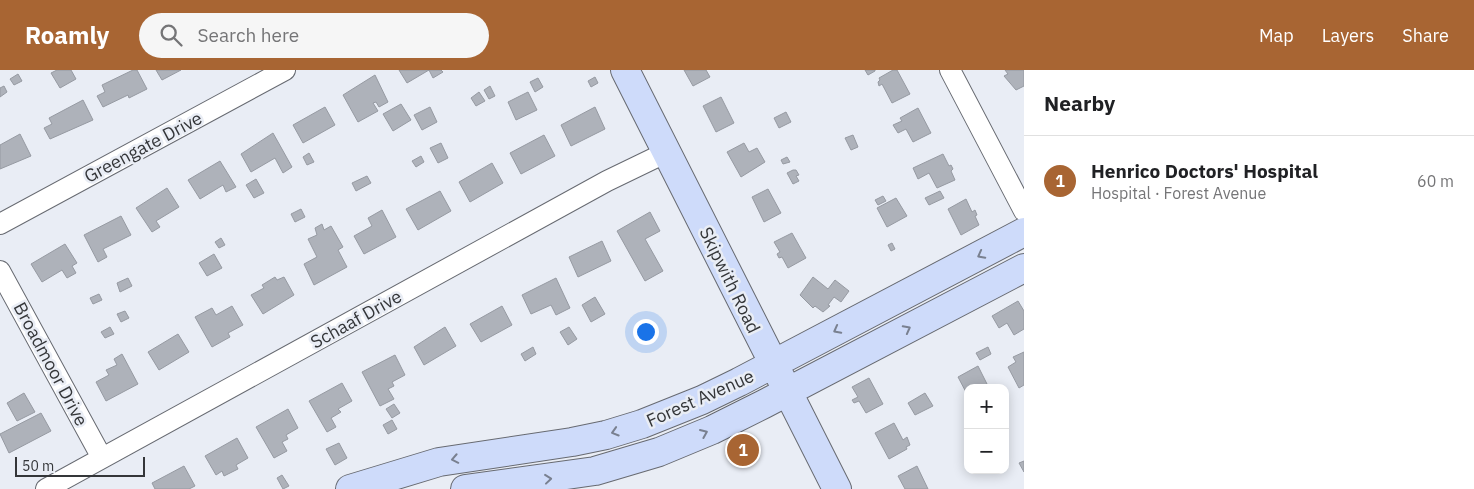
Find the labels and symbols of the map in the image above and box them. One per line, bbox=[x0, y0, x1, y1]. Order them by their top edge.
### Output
street label: Greengate Drive bbox=[80, 106, 206, 188]
street label: Skipwith Road bbox=[694, 223, 766, 337]
one-way arrow bbox=[977, 249, 986, 259]
street label: Schaaf Drive bbox=[306, 284, 406, 353]
street label: Broadmoor Drive bbox=[9, 298, 93, 430]
your location bbox=[633, 319, 659, 345]
one-way arrow bbox=[833, 324, 842, 334]
one-way arrow bbox=[902, 326, 911, 336]
street label: Forest Avenue bbox=[643, 364, 757, 432]
one-way arrow bbox=[612, 426, 620, 436]
one-way arrow bbox=[699, 429, 708, 440]
pin: 1 bbox=[727, 431, 759, 469]
one-way arrow bbox=[451, 453, 460, 463]
scale bar bbox=[15, 454, 145, 477]
one-way arrow bbox=[545, 473, 553, 484]

